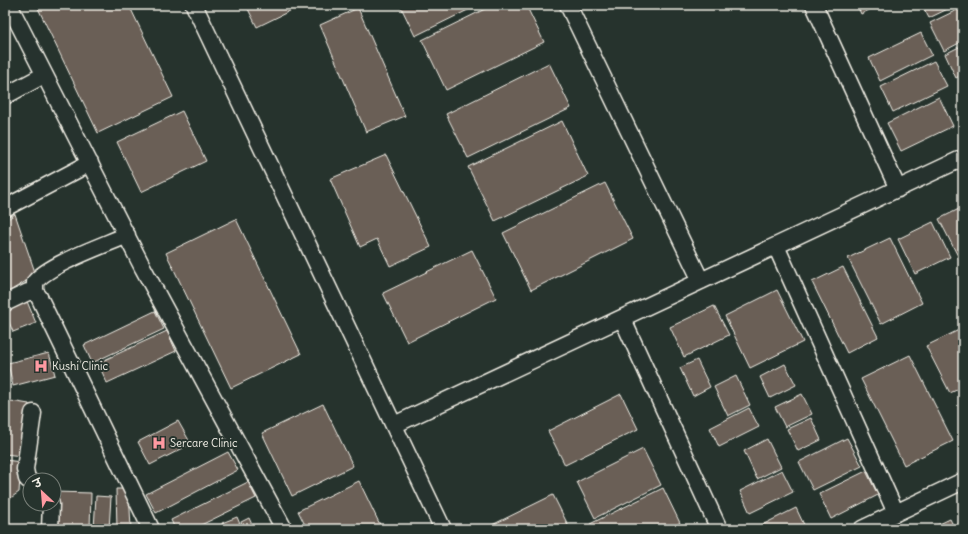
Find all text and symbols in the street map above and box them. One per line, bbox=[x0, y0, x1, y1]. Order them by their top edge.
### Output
hospital icon: Kushi Clinic bbox=[33, 358, 49, 374]
place label: Kushi Clinic bbox=[52, 359, 109, 373]
hospital icon: Sercare Clinic bbox=[151, 435, 167, 451]
place label: Sercare Clinic bbox=[170, 436, 238, 450]
north arrow bbox=[22, 472, 62, 512]
text: उ bbox=[30, 474, 45, 491]

